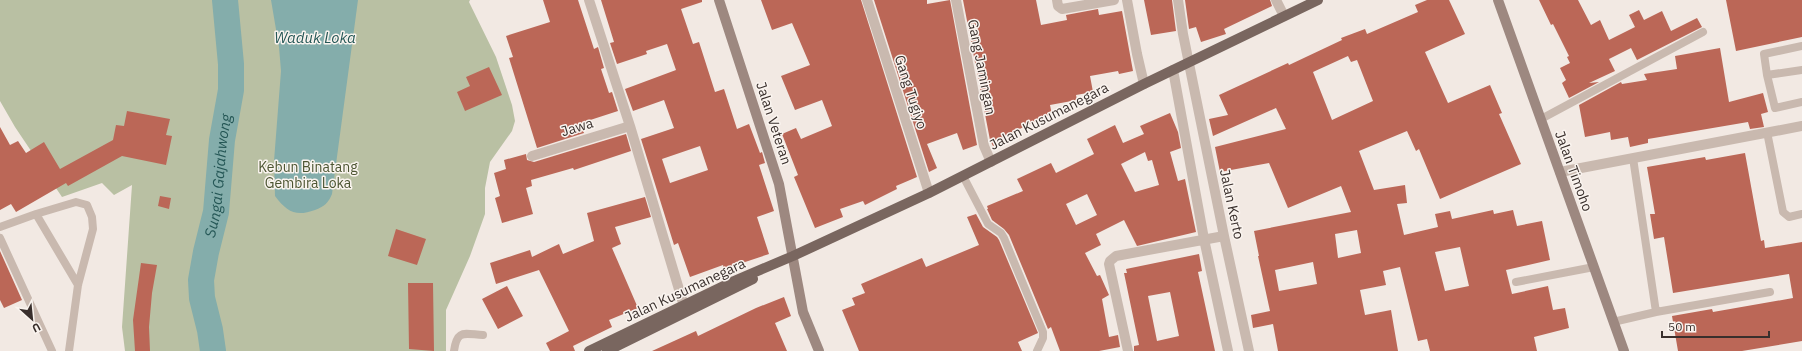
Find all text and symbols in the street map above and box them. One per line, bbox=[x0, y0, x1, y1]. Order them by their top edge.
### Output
street label: Gang Jamingan bbox=[964, 18, 1000, 116]
water label: Waduk Loka bbox=[274, 28, 356, 47]
street label: Gang Tugiyo bbox=[891, 53, 931, 131]
street label: Jalan Kusumanegara bbox=[986, 78, 1112, 154]
street label: Jalan Veteran bbox=[752, 79, 796, 167]
water label: Sungai Gajahwong bbox=[200, 111, 236, 239]
street label: Jawa bbox=[559, 113, 596, 140]
street label: Jalan Timoho bbox=[1551, 128, 1597, 214]
park label: Kebun Binatang Gembira Loka bbox=[258, 158, 358, 192]
street label: Jalan Kerto bbox=[1216, 167, 1248, 241]
street label: Jalan Kusumanegara bbox=[622, 254, 749, 326]
north arrow bbox=[12, 299, 52, 339]
scale bar bbox=[1662, 313, 1769, 339]
text: 50 m bbox=[1668, 319, 1696, 334]
text: U bbox=[30, 320, 43, 336]

